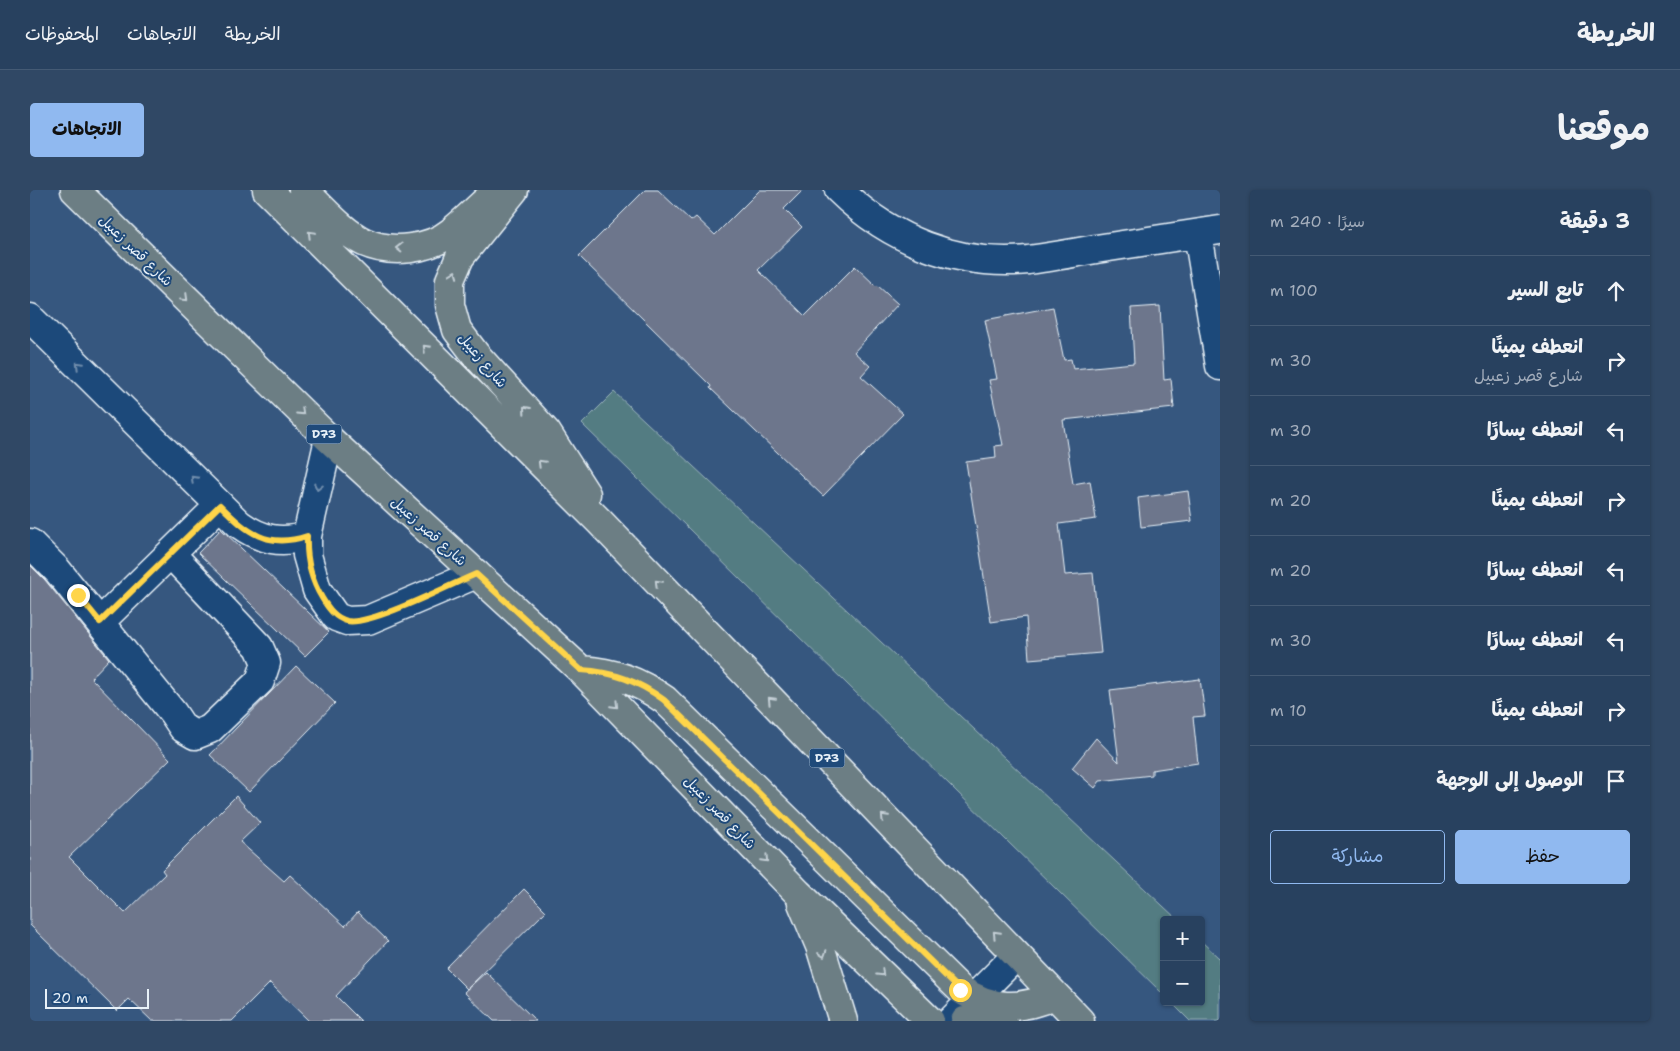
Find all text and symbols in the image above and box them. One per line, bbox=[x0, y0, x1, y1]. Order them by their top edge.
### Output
text: الخريطة bbox=[1577, 17, 1655, 49]
text: المحفوظات bbox=[25, 22, 99, 46]
text: الاتجاهات bbox=[127, 22, 197, 46]
text: الخريطة bbox=[225, 22, 281, 46]
button: الاتجاهات bbox=[30, 103, 144, 157]
text: موقعنا bbox=[1557, 104, 1650, 151]
text: 3 دقيقة bbox=[1560, 207, 1630, 235]
street label: شارع قصر زعبيل bbox=[95, 210, 177, 290]
text: سيرًا · 240 m bbox=[1270, 211, 1365, 232]
one-way arrow bbox=[308, 230, 317, 239]
one-way arrow bbox=[394, 243, 402, 253]
one-way arrow bbox=[447, 270, 458, 279]
text: تابع السير bbox=[1509, 277, 1583, 302]
icon: ahead bbox=[1602, 277, 1630, 305]
text: 100 m bbox=[1270, 280, 1318, 301]
one-way arrow bbox=[179, 292, 188, 301]
street label: شارع زعيبل bbox=[454, 329, 511, 392]
text: انعطف يمينًا bbox=[1492, 334, 1583, 359]
one-way arrow bbox=[423, 345, 432, 354]
icon: right bbox=[1602, 347, 1630, 375]
text: 30 m bbox=[1270, 350, 1311, 371]
one-way arrow bbox=[75, 362, 84, 371]
text: شارع قصر زعبيل bbox=[1474, 365, 1583, 386]
one-way arrow bbox=[523, 405, 532, 414]
one-way arrow bbox=[295, 406, 304, 415]
text: انعطف يسارًا bbox=[1487, 417, 1583, 442]
icon: left bbox=[1602, 417, 1630, 445]
text: 30 m bbox=[1270, 420, 1311, 441]
road number: D73 bbox=[306, 424, 342, 443]
one-way arrow bbox=[538, 460, 547, 469]
one-way arrow bbox=[191, 476, 200, 485]
one-way arrow bbox=[313, 483, 324, 491]
text: انعطف يمينًا bbox=[1492, 487, 1583, 512]
icon: right bbox=[1602, 487, 1630, 515]
text: 20 m bbox=[1270, 490, 1311, 511]
street label: شارع قصر زعبيل bbox=[387, 492, 470, 570]
text: انعطف يسارًا bbox=[1487, 557, 1583, 582]
icon: left bbox=[1602, 557, 1630, 585]
text: 20 m bbox=[1270, 560, 1311, 581]
one-way arrow bbox=[655, 580, 664, 589]
route end bbox=[67, 584, 90, 607]
text: انعطف يسارًا bbox=[1487, 627, 1583, 652]
icon: left bbox=[1602, 627, 1630, 655]
text: 30 m bbox=[1270, 630, 1311, 651]
one-way arrow bbox=[768, 697, 777, 706]
text: انعطف يمينًا bbox=[1492, 697, 1583, 722]
icon: right bbox=[1602, 697, 1630, 725]
one-way arrow bbox=[609, 699, 618, 708]
text: 10 m bbox=[1270, 700, 1307, 721]
road number: D73 bbox=[810, 748, 844, 768]
text: الوصول إلى الوجهة bbox=[1436, 767, 1583, 792]
icon: arrive bbox=[1602, 767, 1630, 795]
street label: شارع قصر زعبيل bbox=[680, 771, 760, 853]
one-way arrow bbox=[881, 814, 890, 823]
button: مشاركة bbox=[1270, 830, 1445, 884]
button: حفظ bbox=[1455, 830, 1630, 884]
one-way arrow bbox=[759, 853, 768, 862]
map controls bbox=[1160, 916, 1205, 1006]
button: + bbox=[1160, 916, 1205, 961]
one-way arrow bbox=[993, 931, 1002, 940]
one-way arrow bbox=[817, 950, 827, 958]
button: − bbox=[1160, 961, 1205, 1006]
one-way arrow bbox=[875, 967, 884, 976]
route start bbox=[949, 979, 972, 1002]
scale bar bbox=[45, 986, 149, 1009]
text: 20 m bbox=[52, 989, 88, 1007]

